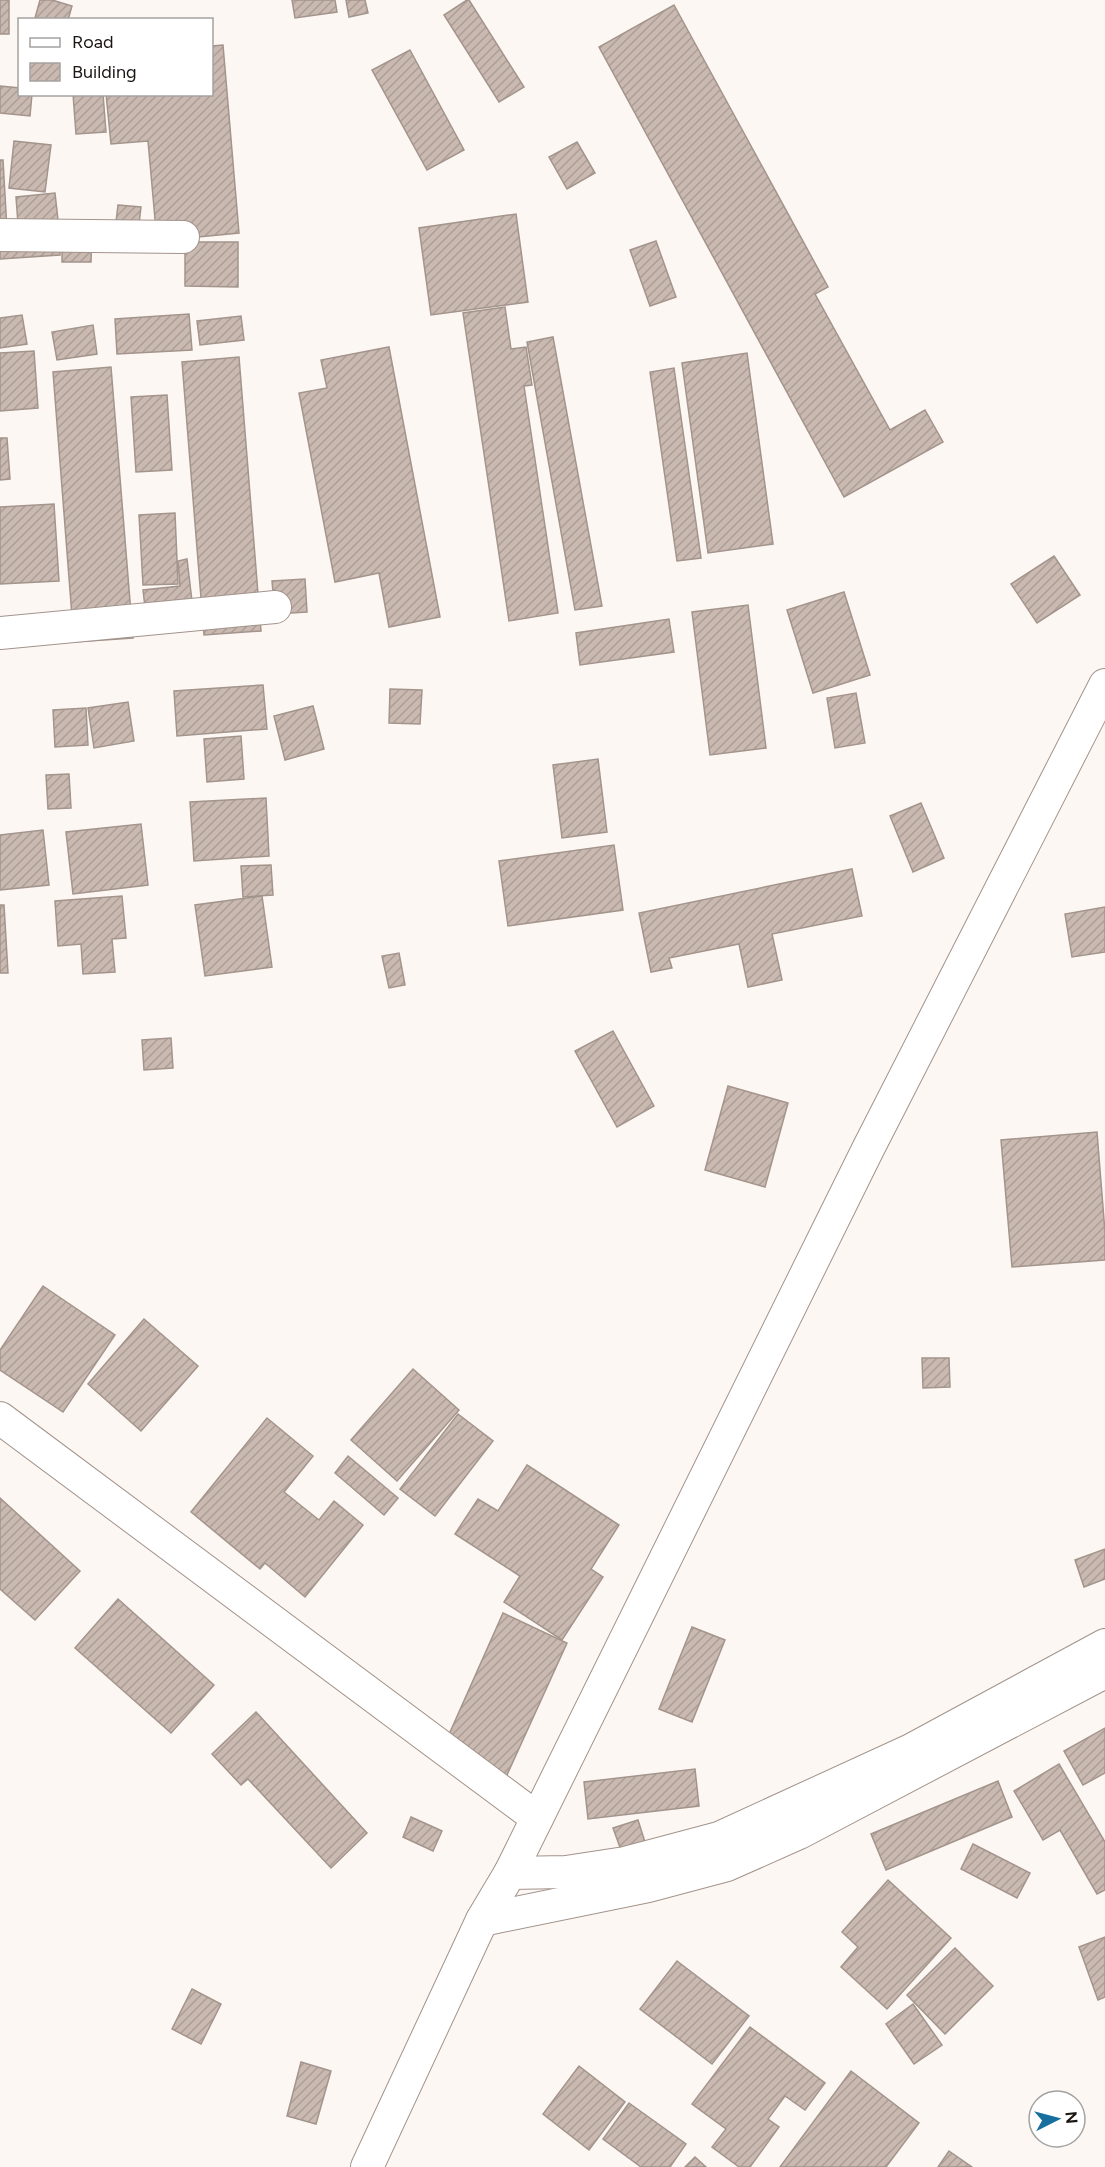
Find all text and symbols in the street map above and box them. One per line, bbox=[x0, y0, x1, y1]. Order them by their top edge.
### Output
legend bbox=[18, 18, 213, 96]
text: Road bbox=[72, 31, 113, 53]
text: Building bbox=[72, 61, 137, 83]
north arrow bbox=[1027, 2089, 1087, 2149]
text: N bbox=[1061, 2110, 1082, 2125]

